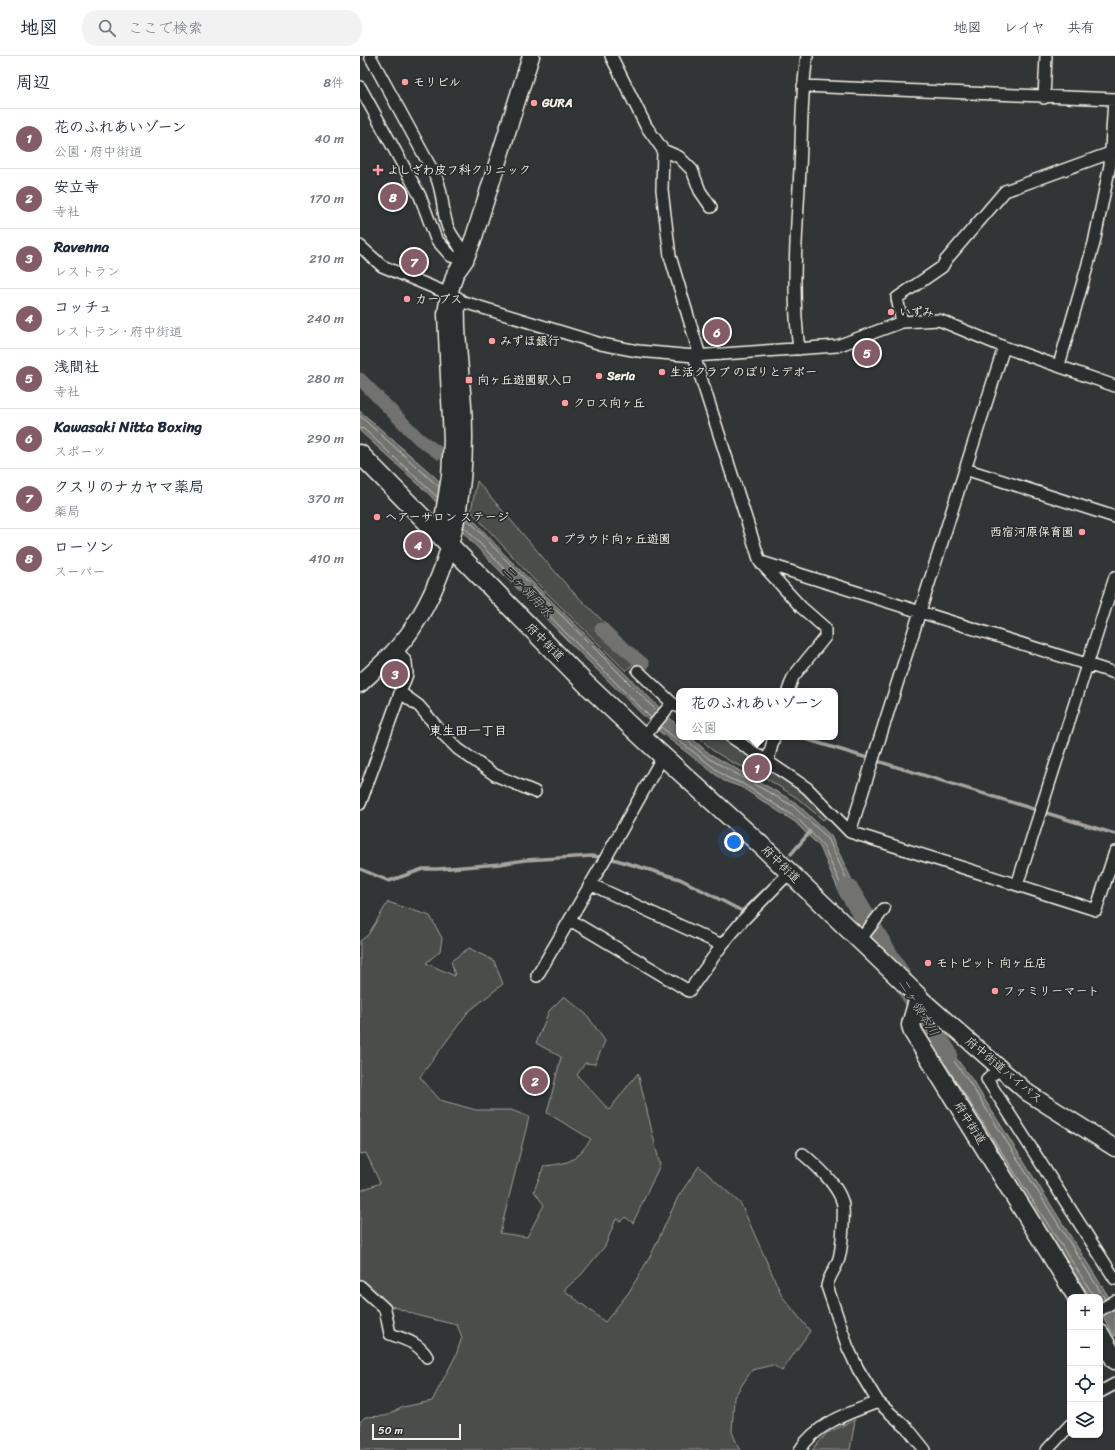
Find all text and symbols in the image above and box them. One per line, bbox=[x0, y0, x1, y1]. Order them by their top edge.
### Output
search box bbox=[82, 10, 362, 46]
text: 地図 bbox=[20, 11, 58, 44]
text: ここで検索 bbox=[128, 15, 203, 41]
text: 地図 bbox=[954, 15, 982, 40]
text: レイヤ bbox=[1004, 15, 1045, 40]
text: 共有 bbox=[1067, 15, 1095, 40]
icon: search bbox=[96, 17, 118, 39]
text: 周辺 bbox=[16, 67, 50, 97]
text: 8件 bbox=[323, 71, 344, 94]
place label: モリビル bbox=[413, 71, 461, 93]
marker: モリビル bbox=[400, 77, 410, 87]
place label: GURA bbox=[541, 92, 573, 114]
marker: GURA bbox=[529, 98, 539, 108]
text: 花のふれあいゾーン bbox=[54, 114, 187, 140]
text: 1 bbox=[26, 127, 32, 150]
text: 40 m bbox=[314, 127, 344, 150]
text: 公園 · 府中街道 bbox=[54, 140, 142, 163]
place label: よしざわ皮フ科クリニック bbox=[387, 159, 531, 181]
marker: よしざわ皮フ科クリニック bbox=[372, 164, 384, 176]
text: 安立寺 bbox=[54, 174, 99, 200]
pin: 8 bbox=[380, 182, 406, 212]
text: 2 bbox=[25, 187, 33, 210]
text: 170 m bbox=[309, 187, 344, 210]
text: 寺社 bbox=[54, 200, 80, 223]
text: Ravenna bbox=[54, 234, 109, 260]
text: 3 bbox=[25, 247, 33, 270]
text: 210 m bbox=[309, 247, 344, 270]
pin: 7 bbox=[401, 247, 427, 277]
text: レストラン bbox=[54, 260, 120, 283]
place label: カーブス bbox=[415, 288, 462, 310]
text: コッチュ bbox=[54, 294, 113, 320]
marker: カーブス bbox=[402, 294, 412, 304]
place label: いずみ bbox=[899, 301, 934, 323]
text: 4 bbox=[25, 307, 33, 330]
text: 240 m bbox=[307, 307, 344, 330]
marker: いずみ bbox=[886, 307, 896, 317]
pin: 6 bbox=[704, 317, 730, 347]
text: レストラン · 府中街道 bbox=[54, 320, 182, 343]
place label: みずほ銀行 bbox=[500, 330, 560, 352]
marker: みずほ銀行 bbox=[487, 336, 497, 346]
pin: 5 bbox=[854, 338, 880, 368]
text: 浅間社 bbox=[54, 354, 99, 380]
place label: 生活クラブ のぼりとデポー bbox=[670, 361, 817, 383]
place label: Seria bbox=[606, 365, 636, 387]
text: 5 bbox=[25, 367, 33, 390]
text: 280 m bbox=[307, 367, 344, 390]
marker: 生活クラブ のぼりとデポー bbox=[657, 367, 667, 377]
place label: 向ヶ丘遊園駅入口 bbox=[477, 369, 573, 391]
marker: Seria bbox=[594, 371, 604, 381]
marker: 向ヶ丘遊園駅入口 bbox=[464, 375, 474, 385]
text: 寺社 bbox=[54, 380, 80, 403]
place label: クロス向ヶ丘 bbox=[573, 392, 645, 414]
marker: クロス向ヶ丘 bbox=[560, 398, 570, 408]
text: Kawasaki Nitta Boxing bbox=[54, 414, 202, 440]
text: 6 bbox=[25, 427, 33, 450]
text: 290 m bbox=[307, 427, 344, 450]
text: スポーツ bbox=[54, 440, 106, 463]
text: クスリのナカヤマ薬局 bbox=[54, 474, 204, 500]
text: 7 bbox=[25, 487, 33, 510]
text: 370 m bbox=[308, 487, 344, 510]
text: 薬局 bbox=[54, 500, 80, 523]
place label: ヘアーサロン ステージ bbox=[385, 506, 509, 528]
marker: ヘアーサロン ステージ bbox=[372, 512, 382, 522]
place label: 西宿河原保育園 bbox=[990, 521, 1074, 543]
marker: 西宿河原保育園 bbox=[1077, 527, 1087, 537]
place label: プラウド向ヶ丘遊園 bbox=[563, 528, 671, 550]
pin: 4 bbox=[405, 530, 431, 560]
text: ローソン bbox=[54, 534, 114, 560]
marker: プラウド向ヶ丘遊園 bbox=[550, 534, 560, 544]
text: 8 bbox=[25, 547, 33, 570]
text: 410 m bbox=[309, 547, 344, 570]
text: スーパー bbox=[54, 560, 105, 583]
water label: 二ヶ領用水 bbox=[497, 560, 558, 623]
street label: 府中街道 bbox=[520, 617, 570, 667]
pin: 3 bbox=[382, 659, 408, 689]
popup bbox=[676, 688, 838, 740]
text: 花のふれあいゾーン bbox=[691, 690, 823, 716]
text: 公園 bbox=[691, 716, 717, 739]
district label: 東生田一丁目 bbox=[429, 719, 507, 742]
pin: 1 bbox=[744, 753, 770, 783]
your location bbox=[724, 832, 744, 852]
street label: 府中街道 bbox=[756, 839, 806, 889]
place label: モトピット 向ヶ丘店 bbox=[936, 952, 1047, 974]
marker: モトピット 向ヶ丘店 bbox=[923, 958, 933, 968]
water label: 二ヶ領本川 bbox=[892, 974, 946, 1041]
place label: ファミリーマート bbox=[1003, 980, 1099, 1002]
marker: ファミリーマート bbox=[990, 986, 1000, 996]
street label: 府中街道バイパス bbox=[960, 1031, 1048, 1109]
pin: 2 bbox=[522, 1066, 548, 1096]
street label: 府中街道 bbox=[948, 1097, 992, 1149]
map controls bbox=[1067, 1294, 1103, 1438]
button: + bbox=[1067, 1294, 1103, 1330]
button: − bbox=[1067, 1330, 1103, 1366]
button: locate bbox=[1067, 1366, 1103, 1402]
button: layers bbox=[1067, 1402, 1103, 1438]
text: 50 m bbox=[378, 1421, 403, 1440]
scale bar bbox=[372, 1422, 461, 1441]

